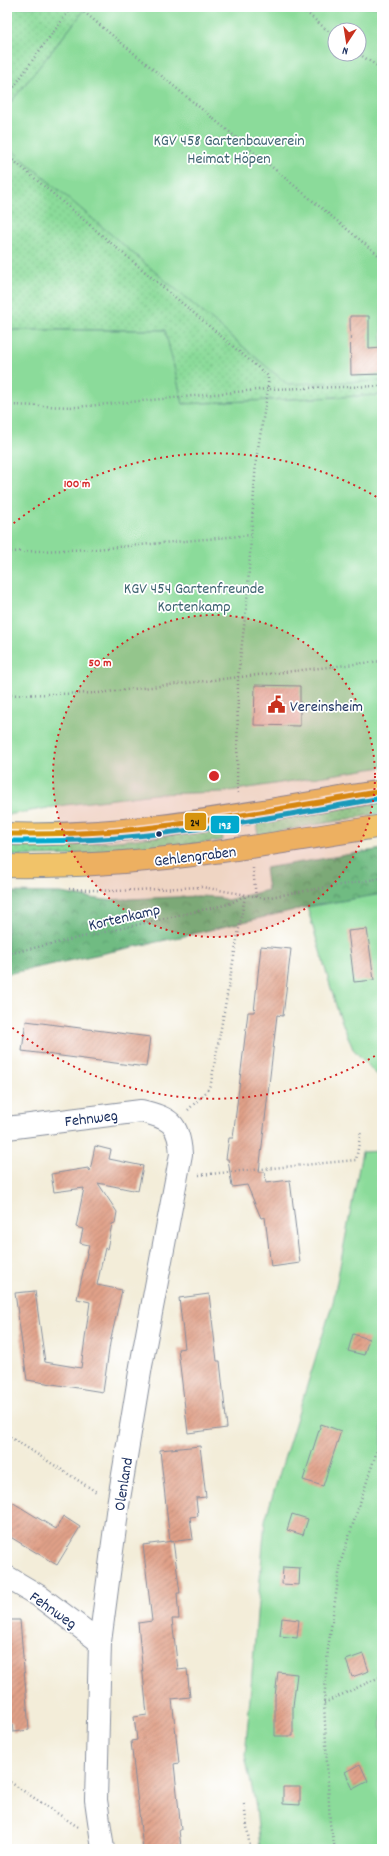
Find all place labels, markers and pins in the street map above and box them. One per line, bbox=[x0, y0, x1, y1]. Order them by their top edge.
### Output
public building icon: Vereinsheim bbox=[267, 695, 287, 715]
place label: Vereinsheim bbox=[290, 696, 363, 719]
centre of rings bbox=[207, 769, 221, 783]
unlabelled marker bbox=[154, 829, 164, 839]

